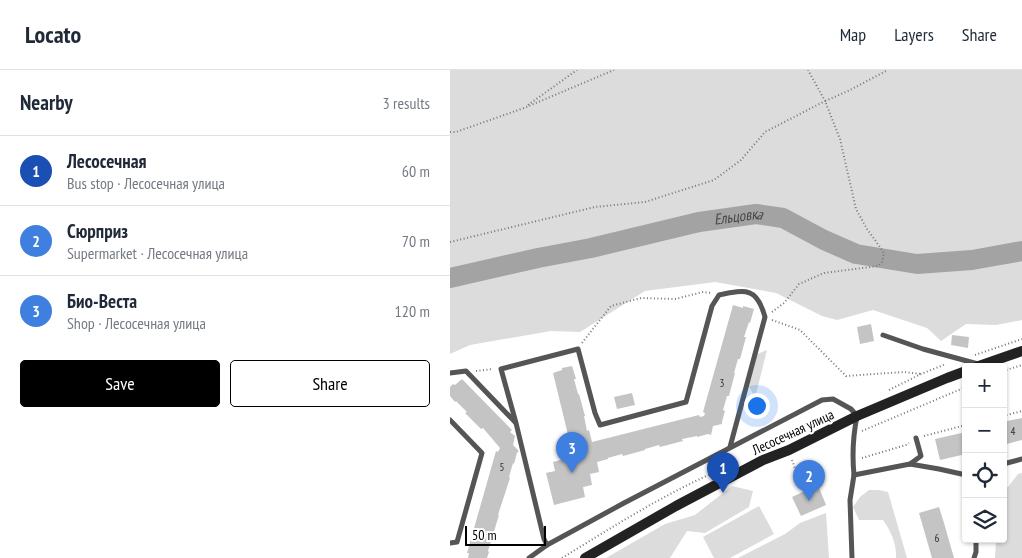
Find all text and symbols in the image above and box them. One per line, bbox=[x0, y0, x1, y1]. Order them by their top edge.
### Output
text: Locato bbox=[25, 19, 81, 50]
text: Map bbox=[840, 23, 866, 46]
text: Layers bbox=[894, 23, 934, 46]
text: Share bbox=[962, 23, 997, 46]
text: Nearby bbox=[20, 89, 73, 116]
text: 3 results bbox=[383, 93, 430, 113]
text: Лесосечная bbox=[67, 149, 147, 173]
text: 1 bbox=[32, 161, 40, 181]
text: 60 m bbox=[402, 161, 430, 181]
text: Bus stop · Лесосечная улица bbox=[67, 173, 225, 193]
water label: Ельцовка bbox=[713, 204, 765, 229]
text: Сюрприз bbox=[67, 219, 128, 243]
text: 2 bbox=[32, 231, 40, 251]
text: 70 m bbox=[402, 231, 430, 251]
text: Supermarket · Лесосечная улица bbox=[67, 243, 248, 263]
text: Био-Веста bbox=[67, 289, 137, 313]
text: 3 bbox=[32, 301, 40, 321]
text: 120 m bbox=[395, 301, 430, 321]
text: Shop · Лесосечная улица bbox=[67, 313, 206, 333]
button: Save bbox=[20, 360, 220, 407]
button: Share bbox=[230, 360, 430, 407]
map controls bbox=[962, 363, 1007, 543]
button: + bbox=[962, 363, 1007, 408]
house number: 3 bbox=[720, 376, 725, 390]
your location bbox=[744, 393, 770, 419]
street label: Лесосечная улица bbox=[748, 405, 837, 459]
button: − bbox=[962, 408, 1007, 453]
house number: 4 bbox=[1011, 424, 1016, 438]
pin: 3 bbox=[556, 432, 588, 473]
pin: 1 bbox=[707, 452, 739, 493]
button: locate bbox=[962, 453, 1007, 498]
house number: 5 bbox=[500, 460, 505, 474]
pin: 2 bbox=[793, 460, 825, 501]
button: layers bbox=[962, 498, 1007, 543]
scale bar bbox=[465, 523, 546, 546]
text: 50 m bbox=[472, 526, 497, 544]
house number: 6 bbox=[935, 531, 940, 545]

